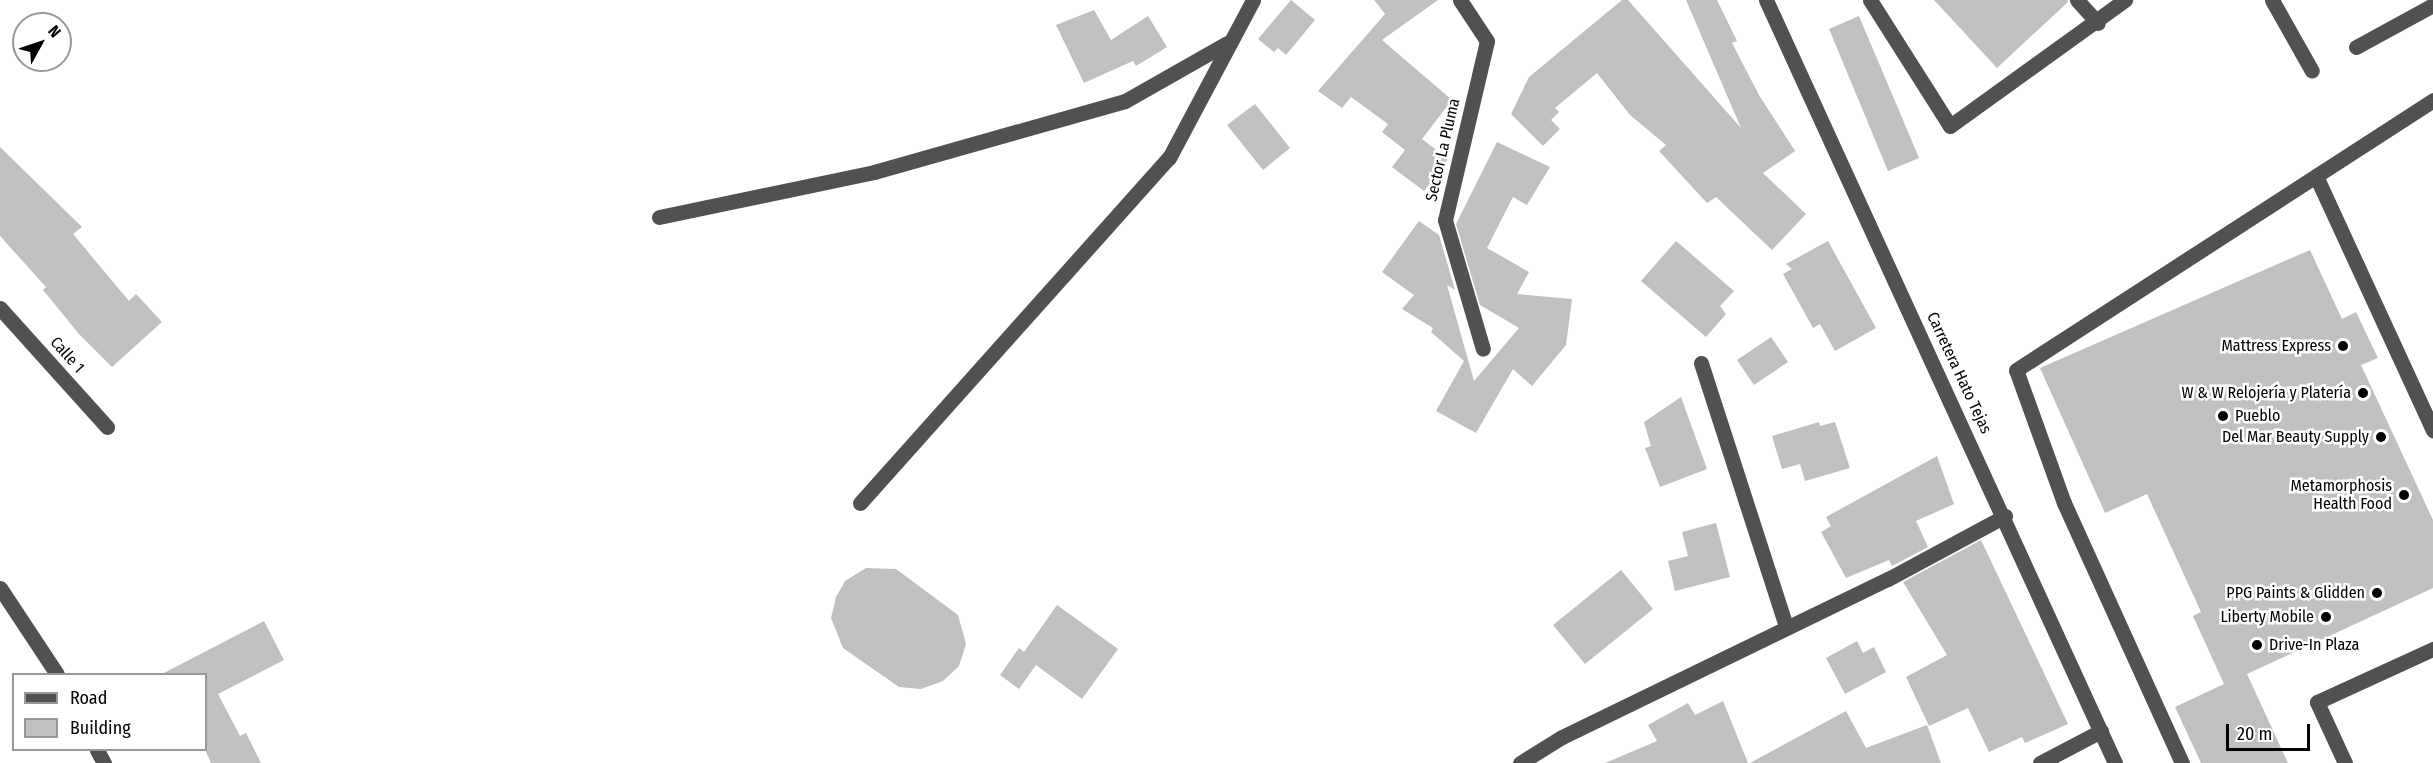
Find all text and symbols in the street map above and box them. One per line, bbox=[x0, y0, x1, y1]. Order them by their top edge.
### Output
north arrow bbox=[12, 12, 72, 72]
text: N bbox=[44, 22, 65, 41]
street label: Sector La Pluma bbox=[1422, 97, 1464, 203]
street label: Carretera Hato Tejas bbox=[1922, 309, 1996, 437]
street label: Calle 1 bbox=[46, 333, 88, 377]
place label: Mattress Express bbox=[2221, 336, 2331, 356]
marker: Mattress Express bbox=[2336, 339, 2350, 353]
place label: W & W Relojería y Platería bbox=[2182, 383, 2351, 403]
marker: W & W Relojería y Platería bbox=[2356, 386, 2370, 400]
place label: Pueblo bbox=[2235, 406, 2280, 426]
marker: Pueblo bbox=[2216, 409, 2230, 423]
place label: Del Mar Beauty Supply bbox=[2222, 427, 2369, 447]
marker: Del Mar Beauty Supply bbox=[2374, 430, 2388, 444]
place label: Metamorphosis Health Food bbox=[2290, 476, 2392, 514]
marker: Metamorphosis Health Food bbox=[2397, 488, 2411, 502]
place label: PPG Paints & Glidden bbox=[2226, 583, 2365, 603]
marker: PPG Paints & Glidden bbox=[2370, 586, 2384, 600]
place label: Liberty Mobile bbox=[2220, 607, 2314, 627]
marker: Liberty Mobile bbox=[2319, 610, 2333, 624]
place label: Drive-In Plaza bbox=[2269, 635, 2359, 655]
marker: Drive-In Plaza bbox=[2250, 638, 2264, 652]
legend bbox=[12, 673, 207, 751]
text: Road bbox=[70, 687, 107, 709]
scale bar bbox=[2229, 712, 2313, 750]
text: Building bbox=[70, 717, 131, 739]
text: 20 m bbox=[2237, 723, 2272, 745]

